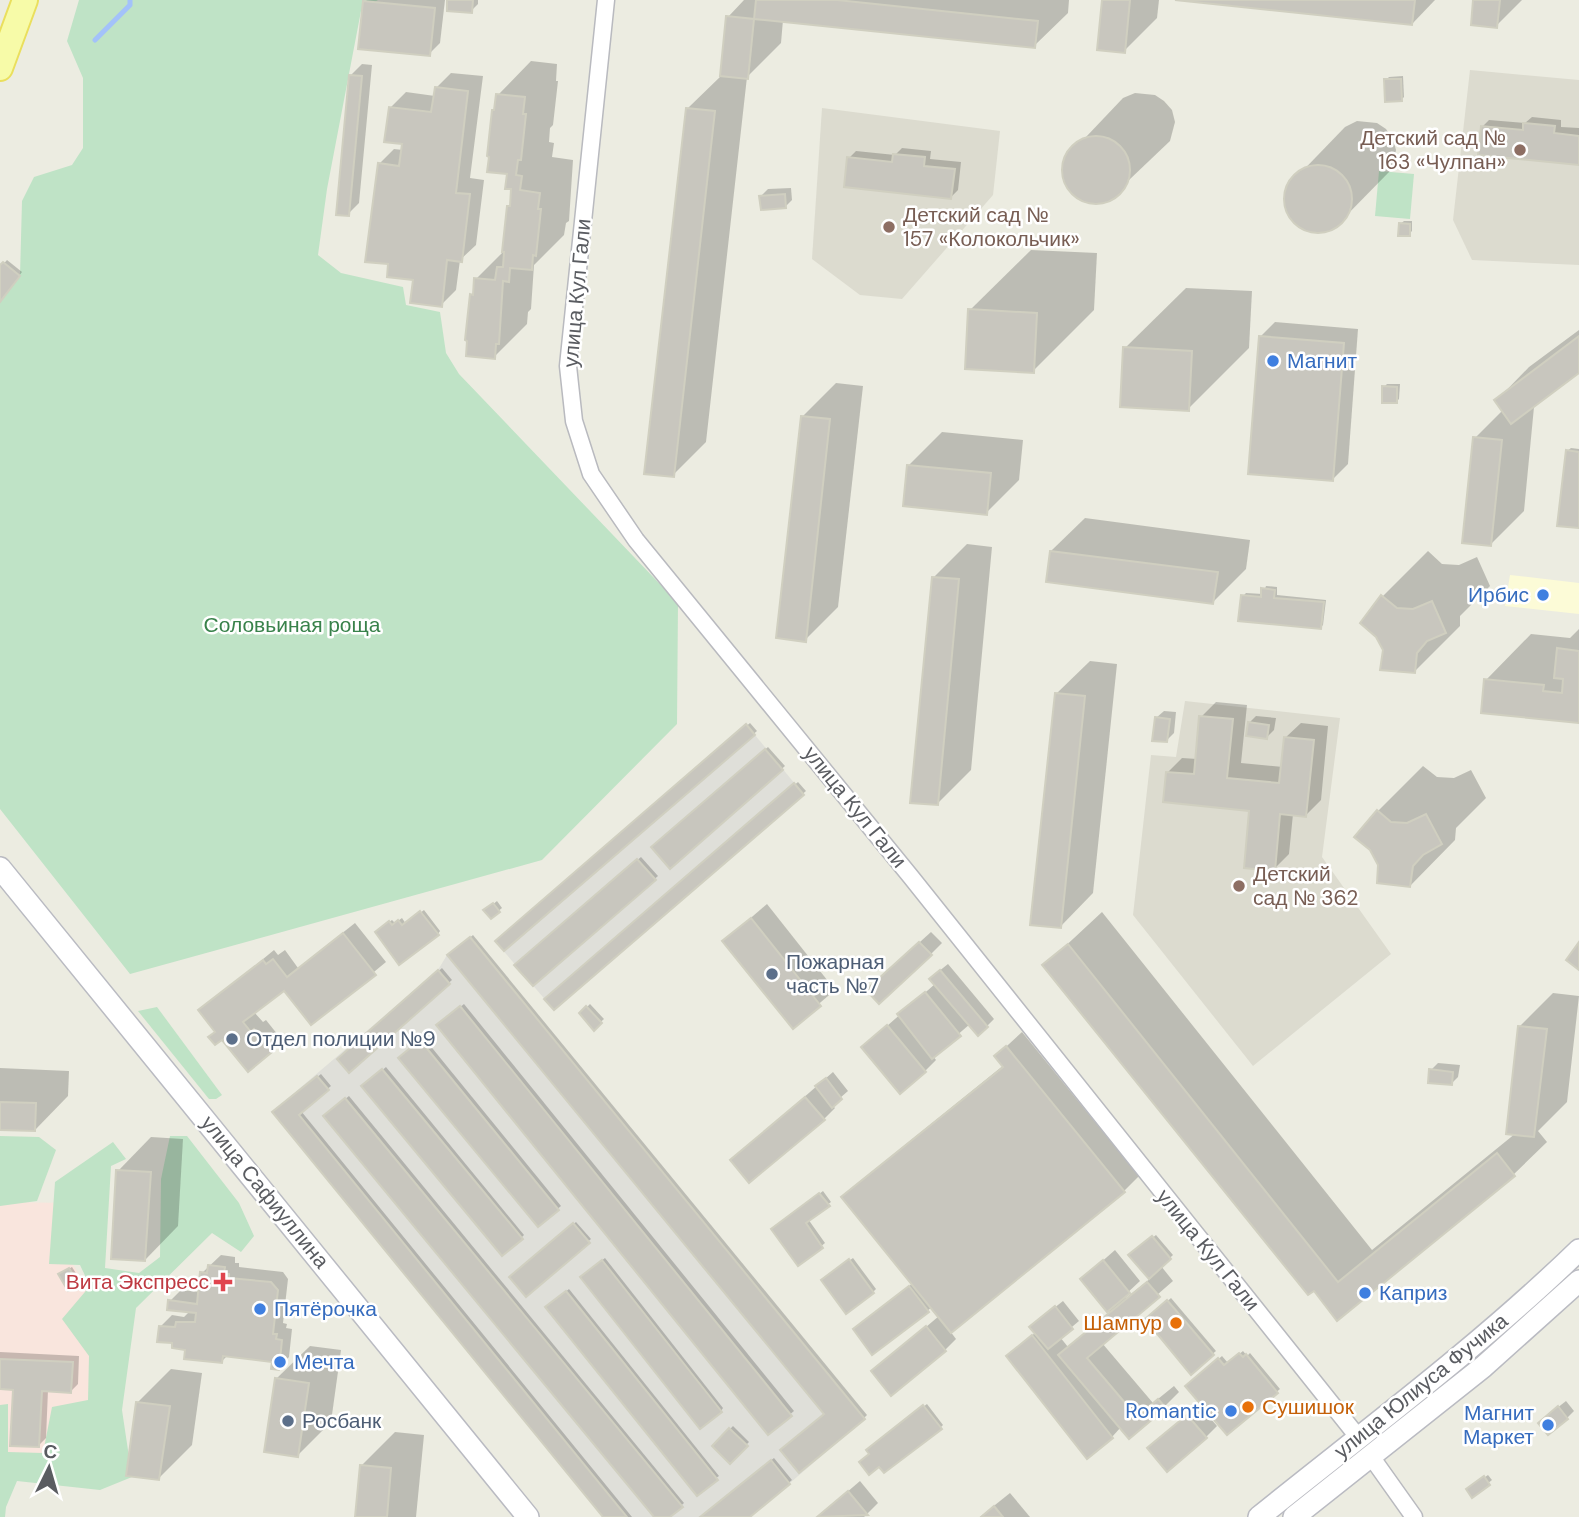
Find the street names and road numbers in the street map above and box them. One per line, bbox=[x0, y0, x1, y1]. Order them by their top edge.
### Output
street label: улица Кул Гали bbox=[557, 217, 597, 369]
street label: улица Кул Гали bbox=[797, 740, 913, 874]
street label: улица Сафиуллина bbox=[195, 1110, 336, 1274]
street label: улица Кул Гали bbox=[1150, 1183, 1266, 1317]
street label: улица Юлиуса Фучика bbox=[1328, 1307, 1514, 1465]

